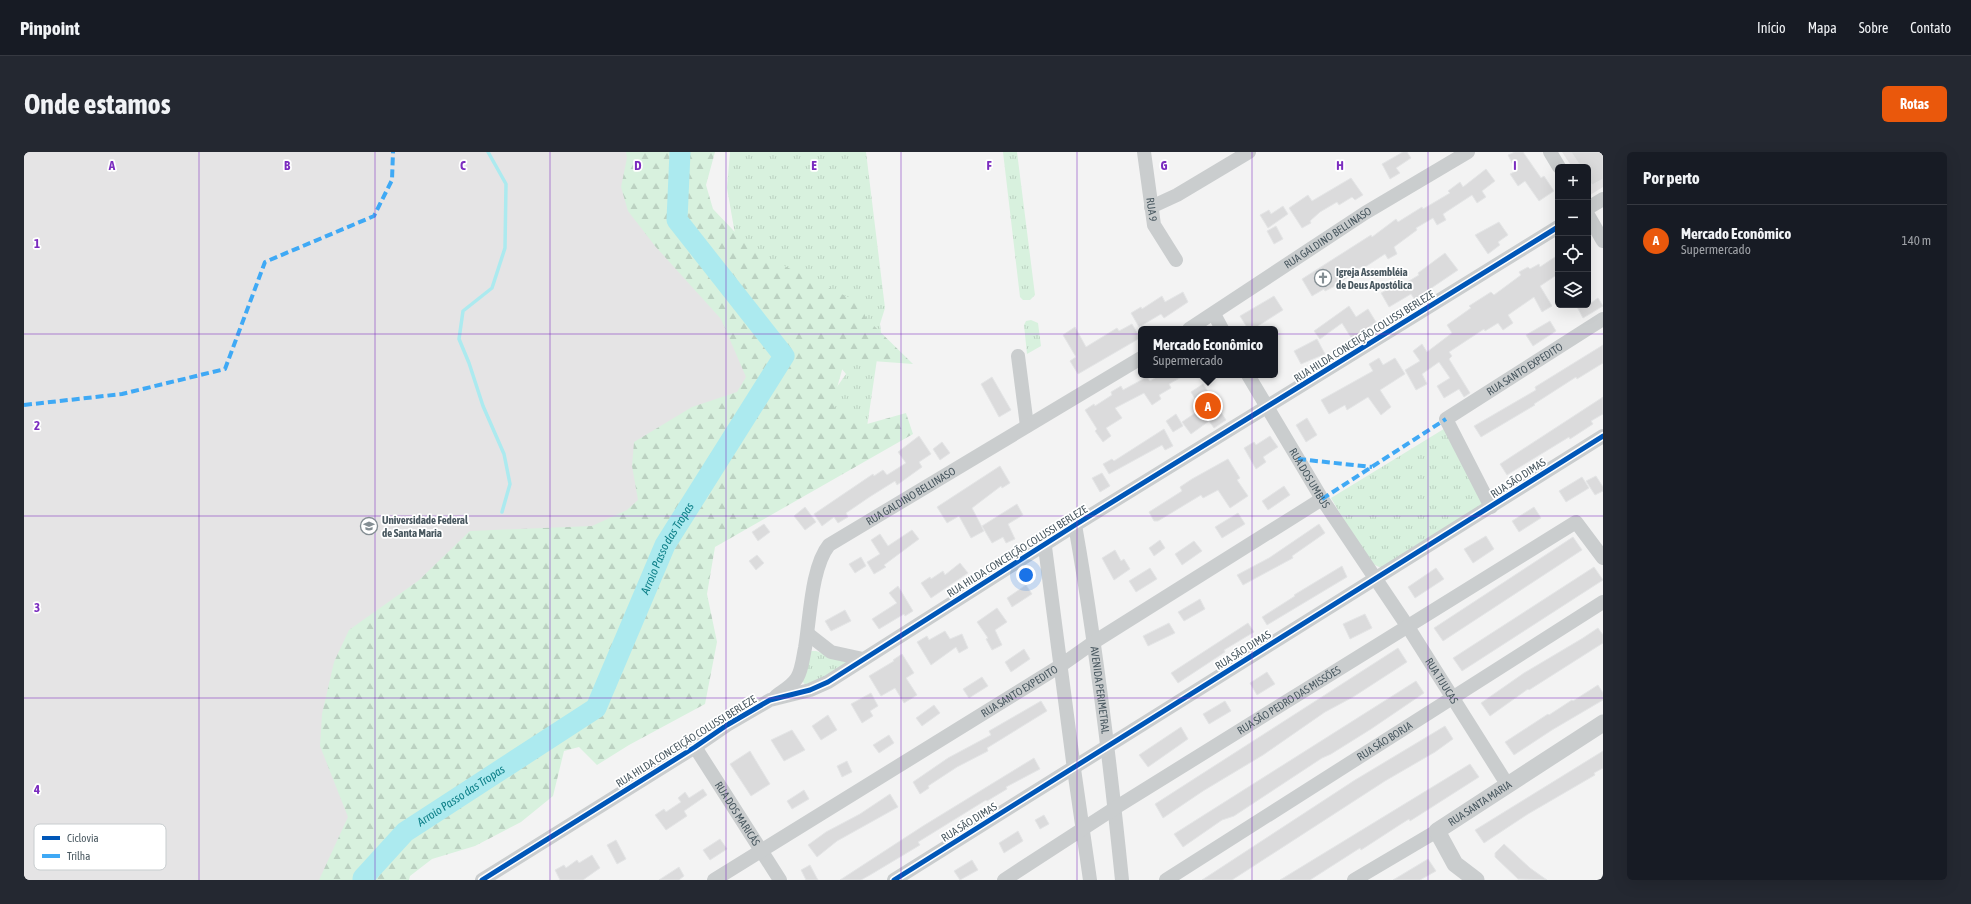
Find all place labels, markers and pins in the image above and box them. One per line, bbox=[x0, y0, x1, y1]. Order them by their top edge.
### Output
place label: Igreja Assembléia de Deus Apostólica bbox=[1336, 266, 1412, 291]
church icon: Igreja Assembléia de Deus Apostólica bbox=[1313, 268, 1333, 288]
pin: A bbox=[1195, 391, 1221, 421]
place label: Universidade Federal de Santa Maria bbox=[382, 514, 469, 539]
school or university icon: Universidade Federal de Santa Maria bbox=[359, 516, 379, 536]

